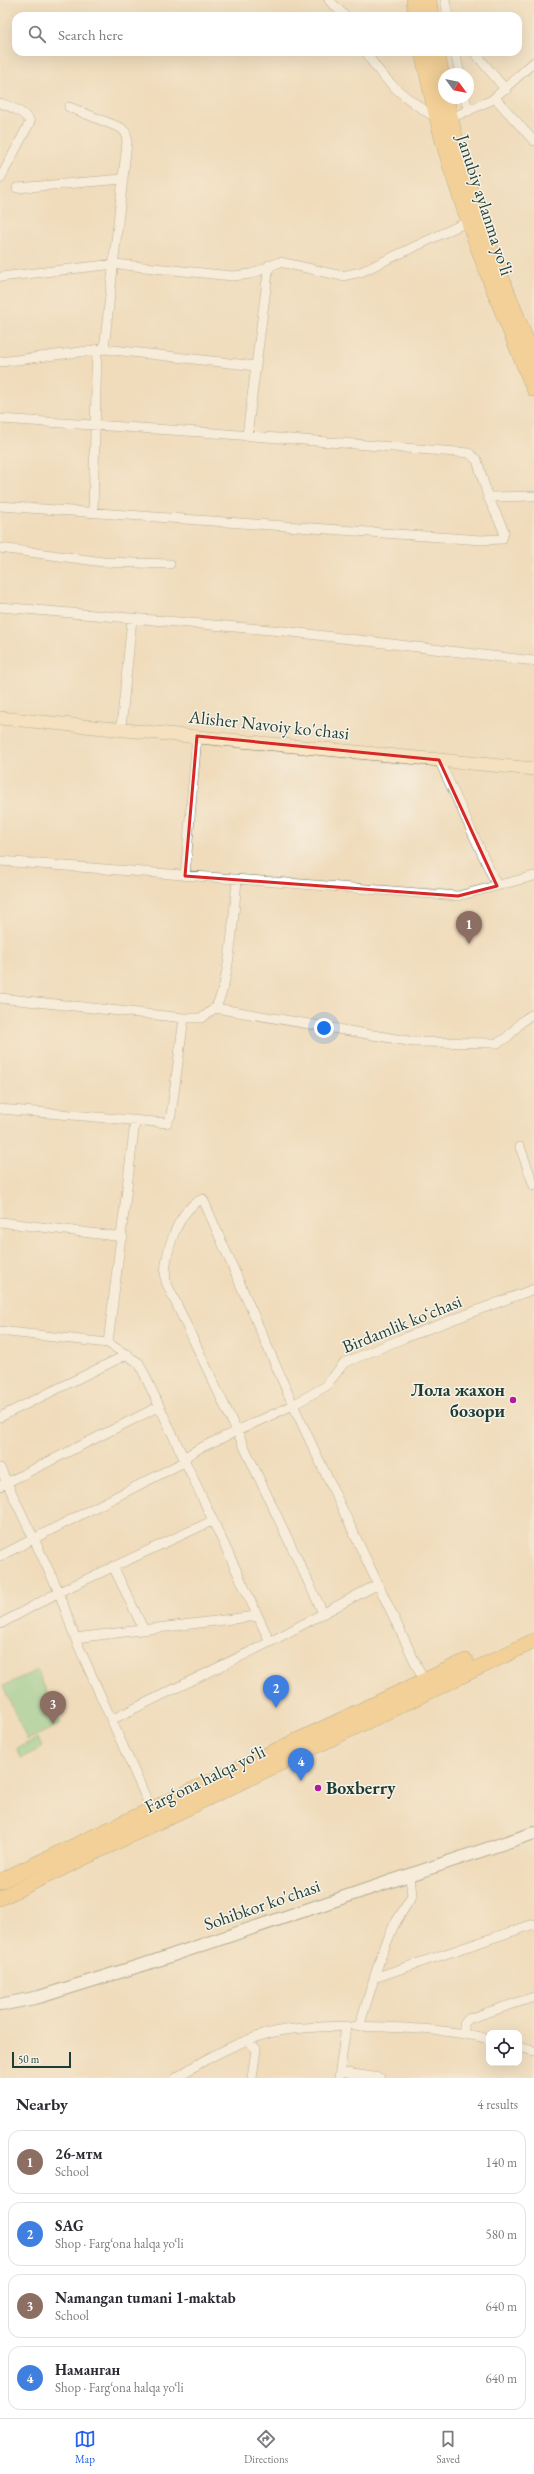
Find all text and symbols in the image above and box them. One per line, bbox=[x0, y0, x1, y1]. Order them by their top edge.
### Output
search box bbox=[12, 12, 522, 56]
icon: search bbox=[26, 23, 48, 45]
text: Search here bbox=[58, 25, 123, 44]
north arrow bbox=[438, 68, 474, 104]
street label: Janubiy aylanma yoʻli bbox=[451, 130, 519, 279]
street label: Alisher Navoiy ko'chasi bbox=[187, 705, 351, 744]
pin: 1 bbox=[456, 911, 482, 944]
your location bbox=[314, 1018, 334, 1038]
street label: Birdamlik koʻchasi bbox=[339, 1289, 466, 1358]
place label: Лола жахон бозори bbox=[411, 1378, 506, 1422]
marker: Лола жахон бозори bbox=[508, 1395, 518, 1405]
pin: 2 bbox=[263, 1675, 289, 1708]
pin: 3 bbox=[40, 1691, 66, 1724]
street label: Farg‘ona halqa yo‘li bbox=[141, 1739, 269, 1818]
pin: 4 bbox=[288, 1748, 314, 1781]
place label: Boxberry bbox=[326, 1776, 396, 1799]
marker: Boxberry bbox=[313, 1783, 323, 1793]
street label: Sohibkor ko'chasi bbox=[201, 1874, 324, 1935]
map controls bbox=[486, 2030, 522, 2066]
button: locate bbox=[486, 2030, 522, 2066]
scale bar bbox=[12, 2050, 71, 2069]
text: 50 m bbox=[18, 2052, 39, 2066]
text: Nearby bbox=[16, 2093, 68, 2115]
text: 4 results bbox=[477, 2096, 518, 2113]
text: 26-мтм bbox=[55, 2144, 103, 2163]
text: 1 bbox=[27, 2154, 33, 2171]
text: 140 m bbox=[486, 2154, 517, 2171]
text: School bbox=[55, 2163, 89, 2180]
text: SAG bbox=[55, 2216, 84, 2235]
text: 2 bbox=[27, 2226, 33, 2243]
text: 580 m bbox=[486, 2226, 517, 2243]
text: Shop · Farg‘ona halqa yo‘li bbox=[55, 2235, 184, 2252]
text: Namangan tumani 1-maktab bbox=[55, 2288, 236, 2307]
text: 3 bbox=[27, 2298, 33, 2315]
text: 640 m bbox=[486, 2298, 517, 2315]
text: School bbox=[55, 2307, 89, 2324]
text: Наманган bbox=[55, 2360, 120, 2379]
text: 4 bbox=[27, 2370, 33, 2387]
text: 640 m bbox=[486, 2370, 517, 2387]
text: Shop · Farg‘ona halqa yo‘li bbox=[55, 2379, 184, 2396]
tab: Map bbox=[74, 2428, 96, 2466]
tab: Directions bbox=[244, 2428, 288, 2466]
tab: Saved bbox=[436, 2428, 460, 2466]

